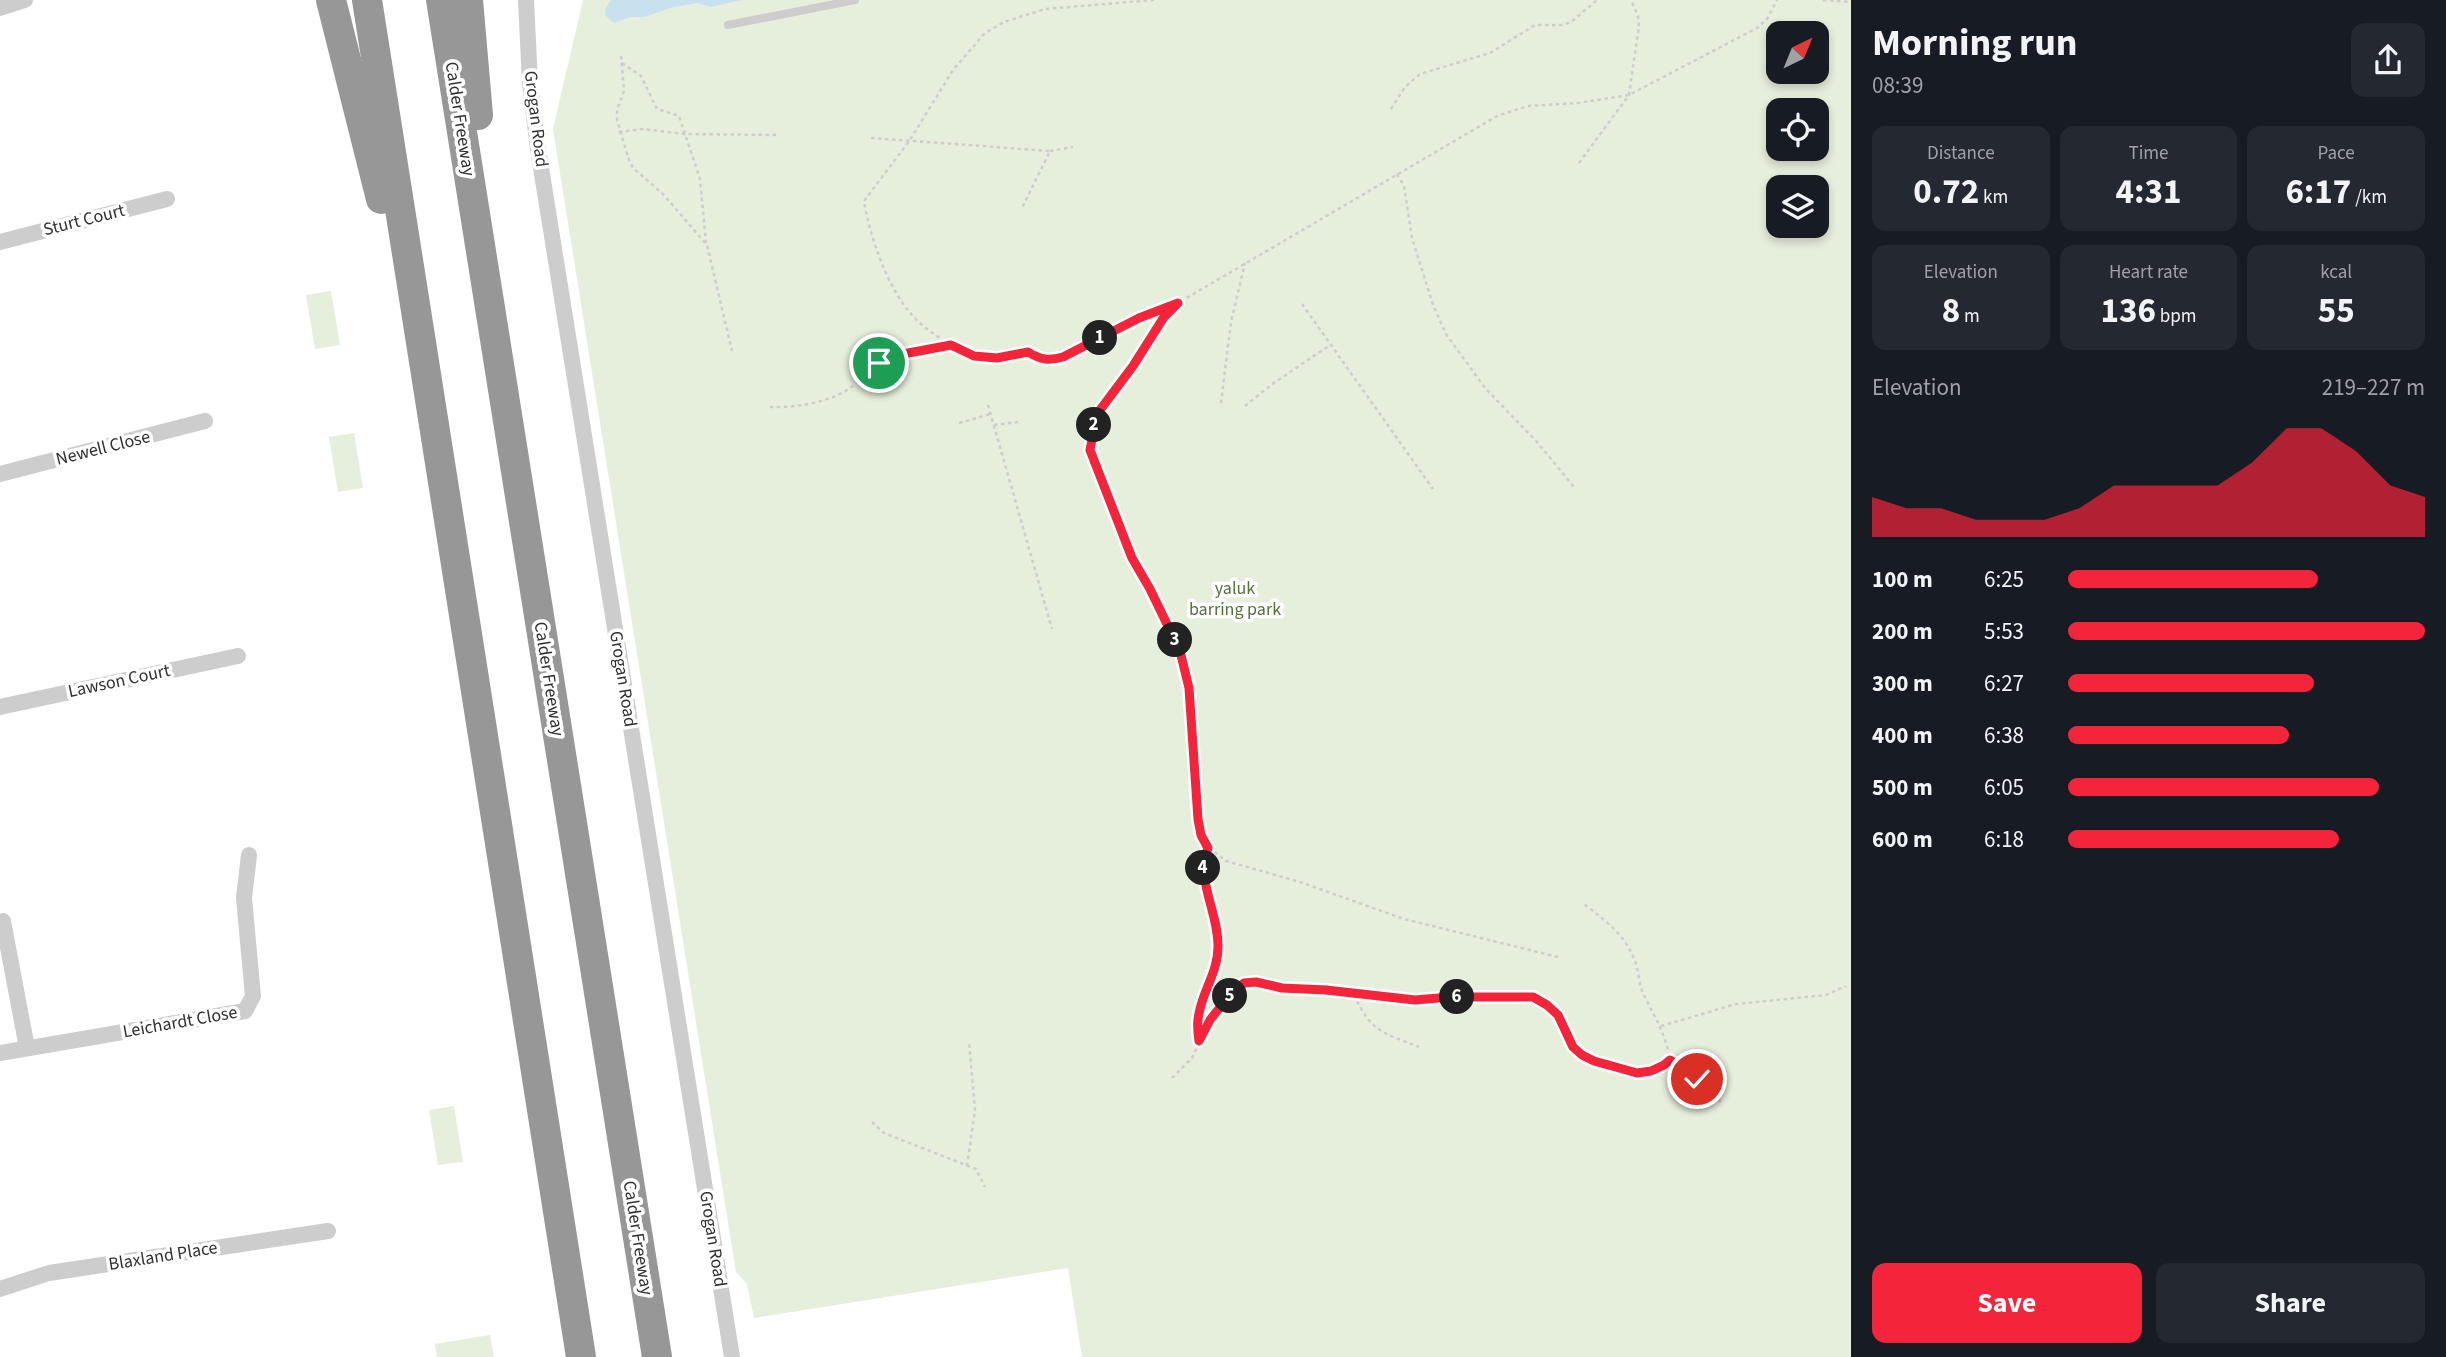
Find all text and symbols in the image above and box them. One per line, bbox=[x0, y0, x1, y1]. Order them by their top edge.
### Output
text: Morning run bbox=[1872, 16, 2077, 70]
north arrow bbox=[1766, 21, 1829, 84]
map controls bbox=[1766, 21, 1829, 238]
button: share bbox=[2351, 23, 2425, 97]
street label: Calder Freeway bbox=[439, 60, 481, 179]
street label: Grogan Road bbox=[518, 69, 554, 169]
text: 08:39 bbox=[1872, 69, 1923, 102]
button: locate bbox=[1766, 98, 1829, 161]
text: Distance bbox=[1927, 140, 1995, 167]
text: Time bbox=[2128, 140, 2169, 167]
text: Pace bbox=[2318, 140, 2355, 167]
text: 0.72 bbox=[1913, 167, 1979, 217]
text: 4:31 bbox=[2116, 167, 2181, 217]
text: 6:17 bbox=[2285, 167, 2351, 217]
button: layers bbox=[1766, 175, 1829, 238]
text: km bbox=[1979, 184, 2008, 211]
text: /km bbox=[2351, 184, 2387, 211]
street label: Sturt Court bbox=[41, 198, 127, 242]
text: Elevation bbox=[1924, 259, 1998, 286]
text: Heart rate bbox=[2109, 259, 2188, 286]
text: kcal bbox=[2320, 259, 2352, 286]
text: 8 bbox=[1942, 286, 1960, 336]
text: 136 bbox=[2100, 286, 2156, 336]
text: 55 bbox=[2318, 286, 2355, 336]
text: m bbox=[1960, 303, 1980, 330]
text: bpm bbox=[2156, 303, 2197, 330]
pin: 1 bbox=[1082, 320, 1118, 356]
text: 1 bbox=[1094, 324, 1105, 351]
pin bbox=[849, 333, 909, 393]
icon: arrive bbox=[860, 344, 898, 382]
text: Elevation bbox=[1872, 371, 1962, 404]
text: 219–227 m bbox=[2322, 371, 2425, 404]
pin: 2 bbox=[1076, 408, 1112, 442]
text: 2 bbox=[1088, 411, 1099, 438]
street label: Newell Close bbox=[53, 424, 153, 472]
text: 100 m bbox=[1872, 563, 1933, 596]
text: 6:25 bbox=[1984, 563, 2024, 596]
park label: yaluk barring park bbox=[1189, 576, 1281, 622]
text: 200 m bbox=[1872, 615, 1933, 648]
text: 5:53 bbox=[1984, 615, 2024, 648]
street label: Calder Freeway bbox=[528, 620, 570, 739]
pin: 3 bbox=[1158, 622, 1192, 658]
text: 3 bbox=[1169, 626, 1180, 653]
street label: Grogan Road bbox=[603, 629, 643, 729]
street label: Lawson Court bbox=[66, 658, 172, 704]
text: 300 m bbox=[1872, 667, 1933, 700]
text: 6:27 bbox=[1984, 667, 2024, 700]
text: 400 m bbox=[1872, 719, 1933, 752]
text: 6:38 bbox=[1984, 719, 2024, 752]
text: 500 m bbox=[1872, 771, 1933, 804]
text: 6:05 bbox=[1984, 771, 2024, 804]
text: 600 m bbox=[1872, 823, 1933, 856]
text: 6:18 bbox=[1984, 823, 2024, 856]
pin: 4 bbox=[1186, 850, 1220, 886]
text: 4 bbox=[1197, 854, 1208, 881]
pin: 5 bbox=[1212, 978, 1248, 1014]
pin: 6 bbox=[1440, 979, 1474, 1014]
text: 5 bbox=[1224, 982, 1235, 1009]
text: 6 bbox=[1451, 983, 1462, 1010]
street label: Leichardt Close bbox=[121, 1000, 239, 1044]
pin bbox=[1667, 1049, 1727, 1109]
icon: check bbox=[1678, 1060, 1716, 1098]
street label: Calder Freeway bbox=[617, 1179, 659, 1298]
street label: Grogan Road bbox=[693, 1189, 733, 1289]
street label: Blaxland Place bbox=[107, 1235, 219, 1277]
button: Save bbox=[1872, 1263, 2142, 1343]
button: Share bbox=[2156, 1263, 2425, 1343]

